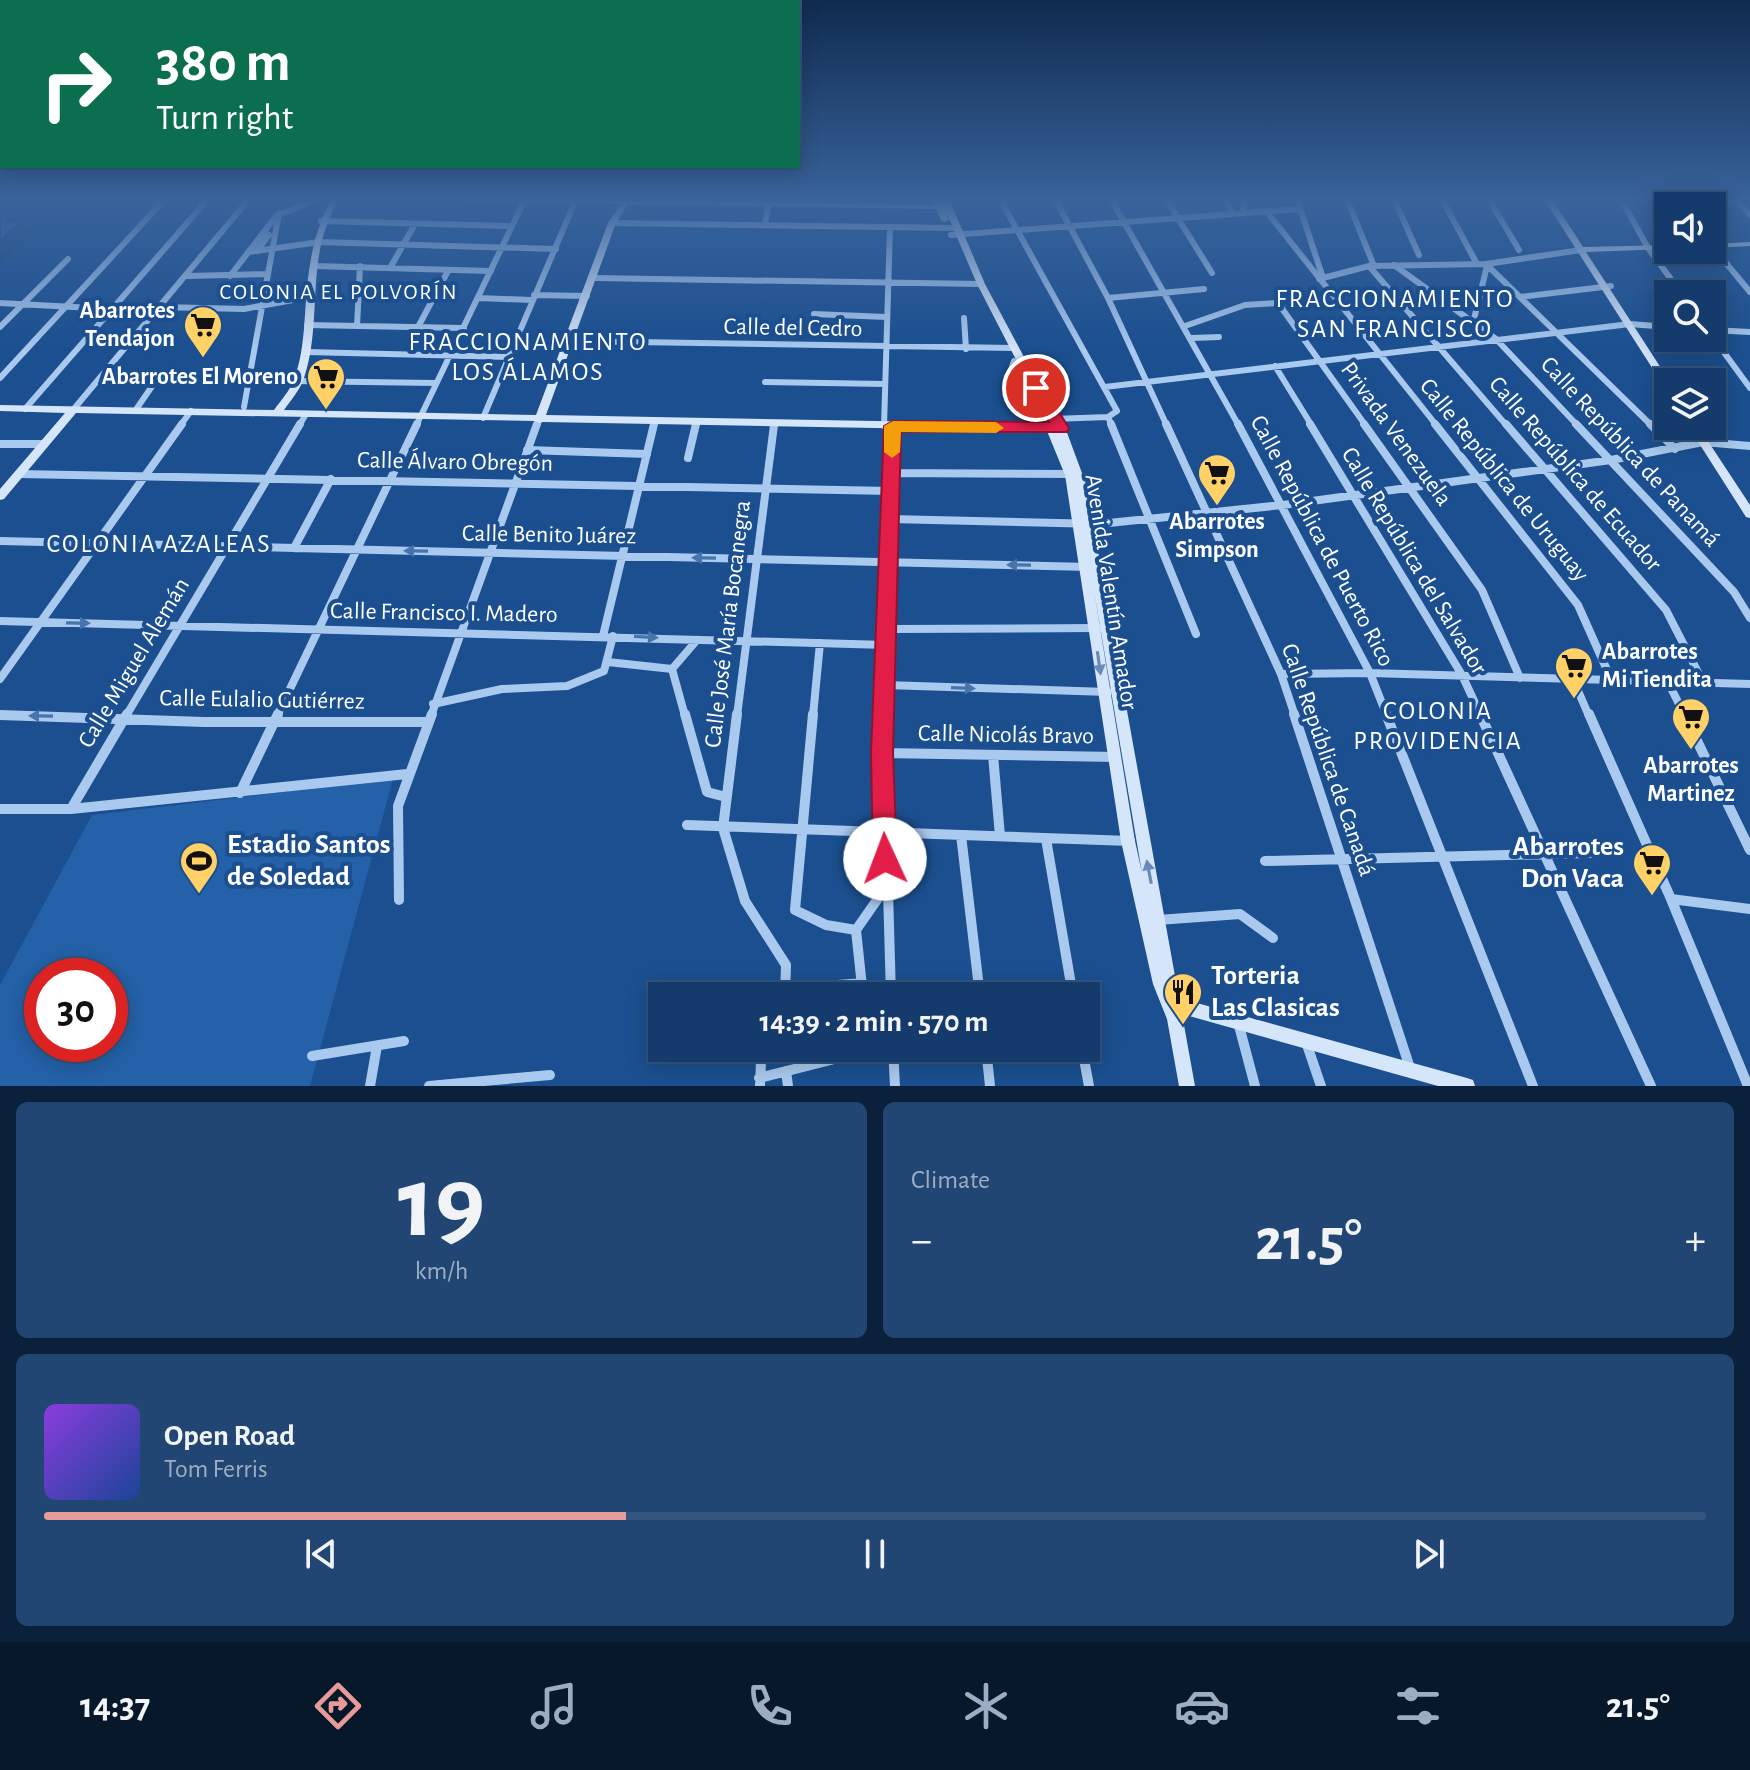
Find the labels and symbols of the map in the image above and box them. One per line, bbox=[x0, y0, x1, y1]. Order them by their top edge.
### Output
district label: COLONIA EL POLVORÍN bbox=[219, 280, 459, 303]
district label: FRACCIONAMIENTO SAN FRANCISCO bbox=[1276, 286, 1514, 342]
place label: Abarrotes Tendajon bbox=[79, 299, 175, 351]
supermarket icon: Abarrotes Tendajon bbox=[182, 304, 224, 359]
street label: Calle del Cedro bbox=[723, 315, 863, 341]
district label: FRACCIONAMIENTO LOS ÁLAMOS bbox=[409, 329, 647, 385]
street label: Calle República de Panamá bbox=[1536, 352, 1724, 552]
pin bbox=[1002, 354, 1070, 422]
supermarket icon: Abarrotes El Moreno bbox=[305, 356, 347, 411]
street label: Privada Venezuela bbox=[1336, 358, 1456, 510]
place label: Abarrotes El Moreno bbox=[102, 365, 298, 389]
street label: Calle República de Ecuador bbox=[1484, 372, 1666, 576]
street label: Calle República de Uruguay bbox=[1415, 374, 1593, 586]
street label: Calle República de Puerto Rico bbox=[1246, 412, 1398, 670]
street label: Calle República del Salvador bbox=[1337, 443, 1491, 679]
street label: Calle Álvaro Obregón bbox=[357, 446, 553, 476]
supermarket icon: Abarrotes Simpson bbox=[1196, 452, 1238, 507]
street label: Avenida Valentín Amador bbox=[1081, 473, 1142, 712]
street label: Calle José María Bocanegra bbox=[701, 499, 755, 749]
place label: Abarrotes Simpson bbox=[1169, 510, 1265, 562]
street label: Calle Benito Juárez bbox=[462, 521, 636, 549]
district label: COLONIA AZALEAS bbox=[47, 531, 271, 557]
one-way arrow bbox=[403, 545, 428, 558]
one-way arrow bbox=[691, 552, 716, 565]
one-way arrow bbox=[1006, 559, 1031, 571]
street label: Calle Miguel Alemán bbox=[74, 574, 194, 752]
street label: Calle Francisco I. Madero bbox=[330, 599, 558, 627]
one-way arrow bbox=[66, 617, 91, 629]
one-way arrow bbox=[634, 631, 659, 644]
place label: Abarrotes Mi Tiendita bbox=[1602, 640, 1712, 692]
street label: Calle República de Canadá bbox=[1277, 641, 1379, 879]
supermarket icon: Abarrotes Mi Tiendita bbox=[1553, 645, 1595, 700]
one-way arrow bbox=[1093, 651, 1106, 676]
one-way arrow bbox=[951, 681, 976, 694]
street label: Calle Eulalio Gutiérrez bbox=[159, 686, 365, 714]
supermarket icon: Abarrotes Martinez bbox=[1670, 696, 1712, 751]
district label: COLONIA PROVIDENCIA bbox=[1353, 698, 1523, 754]
one-way arrow bbox=[28, 709, 53, 722]
street label: Calle Nicolás Bravo bbox=[918, 721, 1094, 749]
place label: Abarrotes Martinez bbox=[1643, 754, 1739, 806]
position arrow bbox=[843, 817, 927, 901]
place label: Estadio Santos de Soledad bbox=[227, 831, 391, 891]
place label: Abarrotes Don Vaca bbox=[1512, 833, 1624, 893]
sports icon: Estadio Santos de Soledad bbox=[178, 840, 220, 895]
supermarket icon: Abarrotes Don Vaca bbox=[1631, 842, 1673, 897]
one-way arrow bbox=[1142, 859, 1154, 884]
speed limit sign: 30 bbox=[24, 958, 128, 1062]
place label: Torteria Las Clasicas bbox=[1211, 962, 1340, 1022]
restaurant icon: Torteria Las Clasicas bbox=[1162, 971, 1204, 1026]

